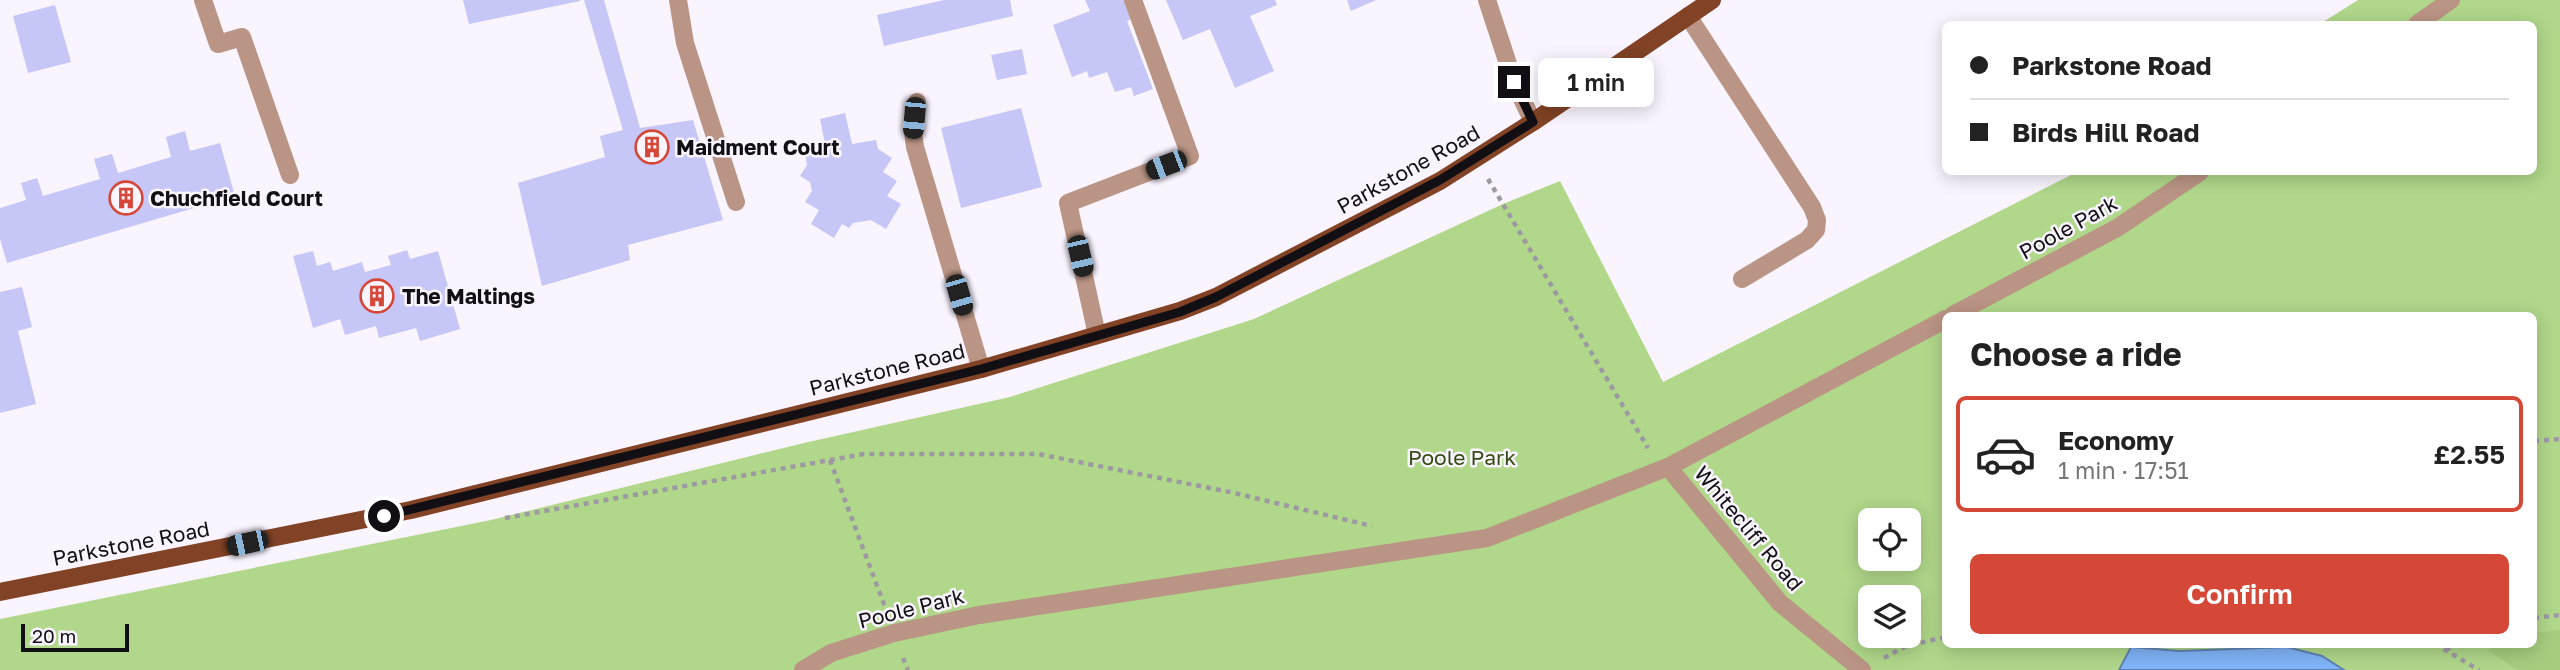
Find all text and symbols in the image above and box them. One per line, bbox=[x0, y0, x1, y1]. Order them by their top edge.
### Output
text: Parkstone Road bbox=[2012, 50, 2212, 81]
callout: 1 min bbox=[1538, 57, 1654, 106]
route end bbox=[1498, 66, 1530, 98]
text: 1 min bbox=[1567, 68, 1625, 96]
car bbox=[902, 96, 927, 140]
text: Birds Hill Road bbox=[2012, 117, 2199, 148]
street label: Parkstone Road bbox=[1332, 119, 1484, 219]
building icon: Maidment Court bbox=[633, 128, 671, 166]
place label: Maidment Court bbox=[676, 134, 840, 160]
car bbox=[1143, 148, 1190, 182]
building icon: Chuchfield Court bbox=[107, 179, 145, 217]
place label: Chuchfield Court bbox=[150, 185, 323, 211]
street label: Poole Park bbox=[2014, 189, 2122, 265]
car bbox=[1066, 233, 1095, 279]
car bbox=[944, 272, 975, 318]
building icon: The Maltings bbox=[358, 277, 396, 315]
place label: The Maltings bbox=[402, 283, 535, 309]
text: Choose a ride bbox=[1970, 335, 2182, 373]
street label: Parkstone Road bbox=[807, 337, 967, 401]
icon: car bbox=[1974, 423, 2037, 486]
text: Economy bbox=[2058, 425, 2174, 456]
text: £2.55 bbox=[2433, 439, 2505, 470]
park label: Poole Park bbox=[1408, 444, 1516, 470]
text: 1 min · 17:51 bbox=[2058, 456, 2189, 484]
street label: Whitecliff Road bbox=[1689, 460, 1809, 596]
route start bbox=[368, 500, 400, 532]
map controls bbox=[1858, 508, 1921, 648]
button: locate bbox=[1858, 508, 1921, 571]
street label: Parkstone Road bbox=[50, 515, 212, 571]
car bbox=[225, 528, 270, 558]
button: Confirm bbox=[1970, 554, 2509, 634]
street label: Poole Park bbox=[855, 582, 967, 634]
button: layers bbox=[1858, 585, 1921, 648]
scale bar bbox=[21, 621, 130, 653]
text: 20 m bbox=[32, 624, 76, 647]

